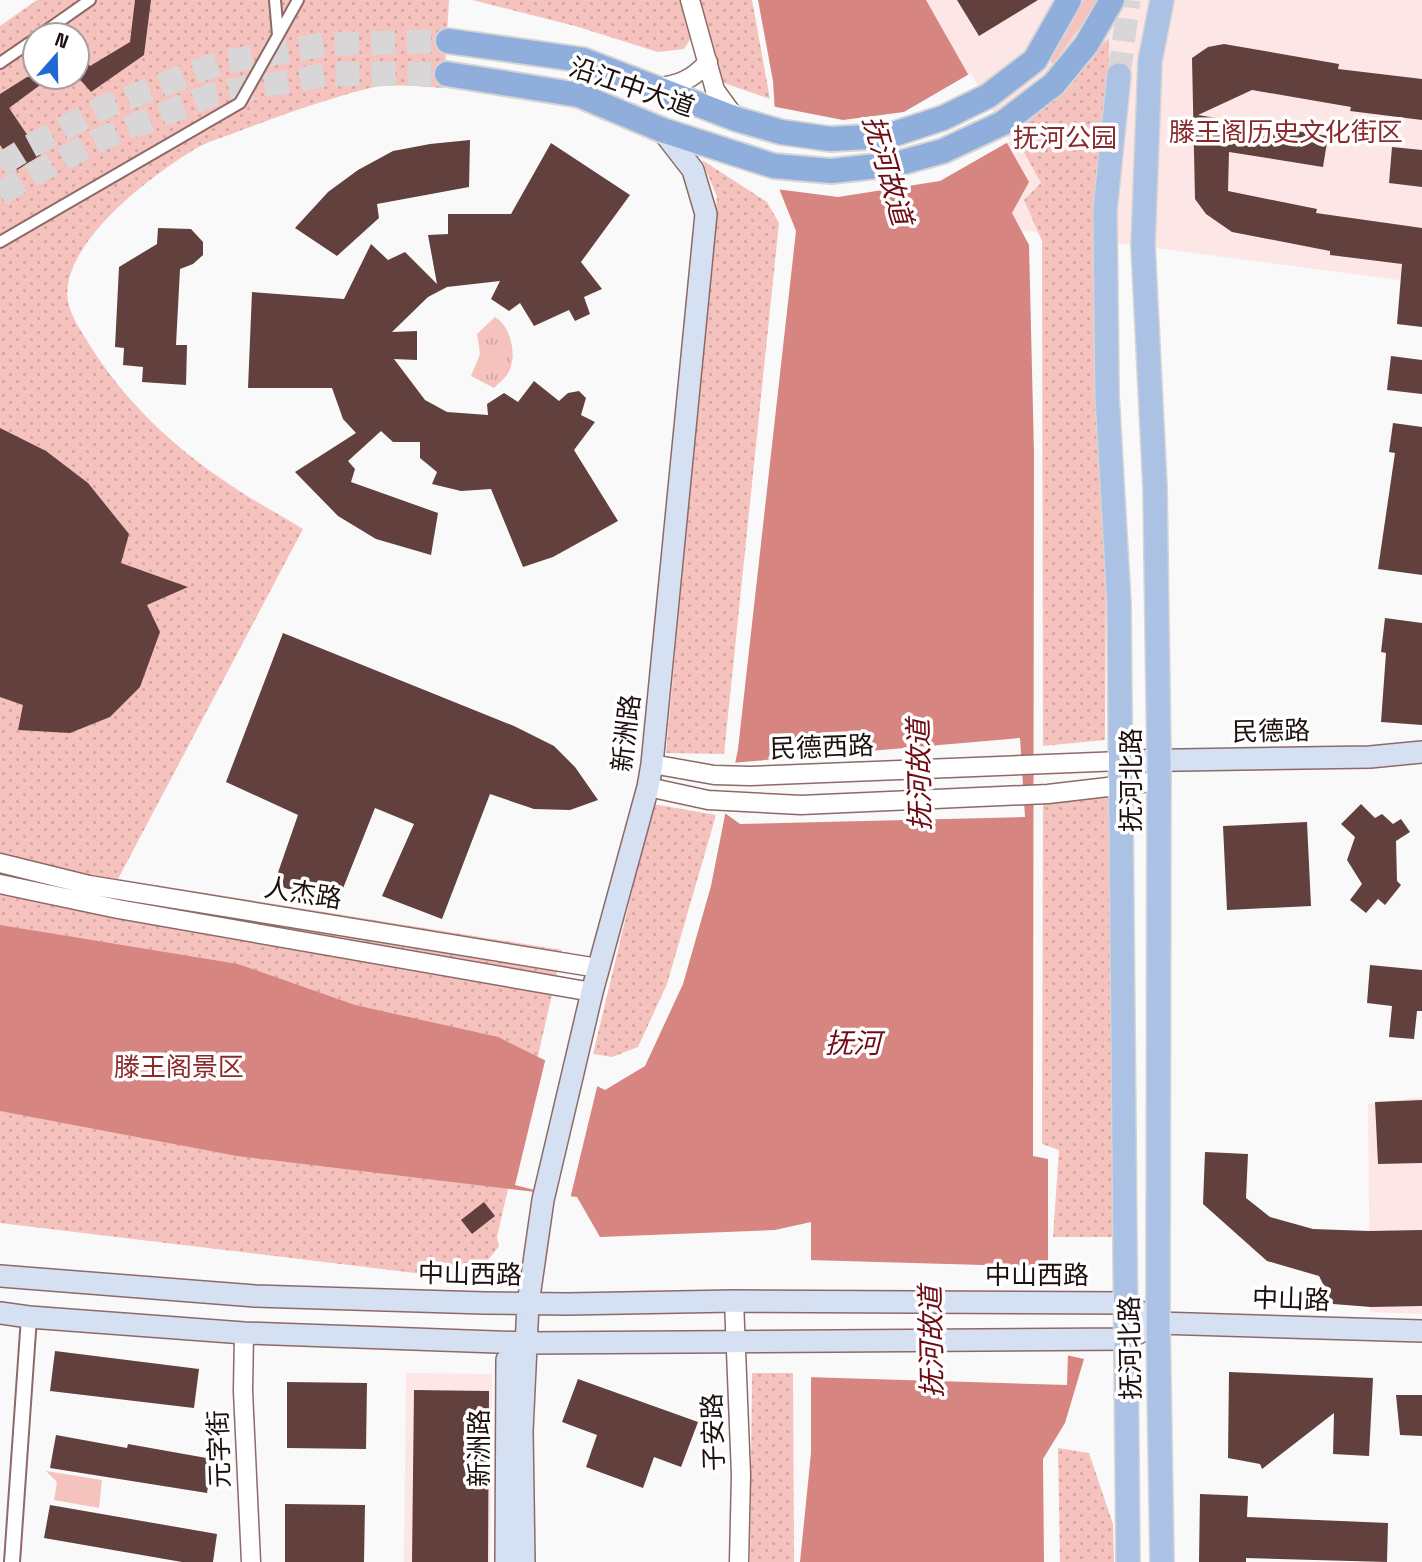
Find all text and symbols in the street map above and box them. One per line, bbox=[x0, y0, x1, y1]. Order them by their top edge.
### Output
north arrow bbox=[21, 21, 91, 91]
text: N bbox=[51, 27, 72, 54]
street label: 沿江中大道 bbox=[565, 50, 699, 124]
water label: 抚河故道 bbox=[855, 111, 922, 233]
park label: 滕王阁历史文化街区 bbox=[1169, 115, 1403, 149]
park label: 抚河公园 bbox=[1013, 121, 1117, 155]
street label: 新洲路 bbox=[604, 692, 648, 774]
street label: 民德路 bbox=[1232, 713, 1310, 749]
water label: 抚河故道 bbox=[900, 715, 938, 831]
street label: 民德西路 bbox=[769, 728, 875, 766]
street label: 抚河北路 bbox=[1114, 728, 1148, 832]
street label: 人杰路 bbox=[262, 870, 344, 916]
water label: 抚河 bbox=[825, 1025, 886, 1061]
park label: 滕王阁景区 bbox=[114, 1050, 244, 1084]
street label: 中山西路 bbox=[418, 1256, 522, 1292]
street label: 中山西路 bbox=[985, 1258, 1089, 1292]
street label: 中山路 bbox=[1251, 1281, 1331, 1317]
water label: 抚河故道 bbox=[912, 1282, 950, 1398]
street label: 抚河北路 bbox=[1112, 1296, 1148, 1400]
street label: 子安路 bbox=[695, 1392, 731, 1472]
street label: 元字街 bbox=[201, 1409, 237, 1489]
street label: 新洲路 bbox=[462, 1409, 496, 1487]

